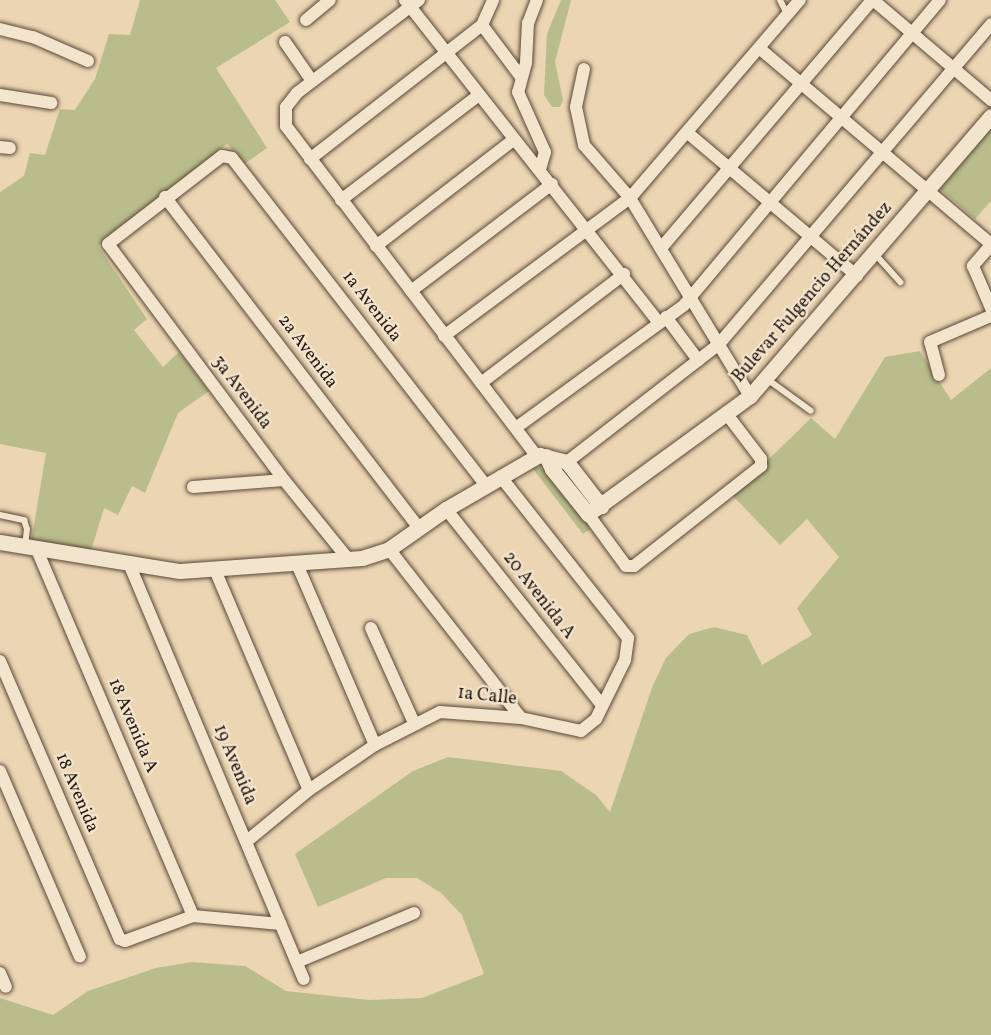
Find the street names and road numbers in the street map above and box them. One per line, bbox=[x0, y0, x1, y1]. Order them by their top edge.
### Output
street label: Bulevar Fulgencio Hernández bbox=[729, 198, 897, 388]
street label: 1a Avenida bbox=[337, 267, 405, 347]
street label: 2a Avenida bbox=[272, 311, 342, 393]
street label: 3a Avenida bbox=[206, 352, 276, 434]
street label: 20 Avenida A bbox=[497, 548, 579, 644]
street label: 18 Avenida A bbox=[102, 675, 162, 777]
street label: 1a Calle bbox=[456, 683, 518, 711]
street label: 19 Avenida bbox=[208, 722, 260, 808]
street label: 18 Avenida bbox=[50, 750, 102, 836]

